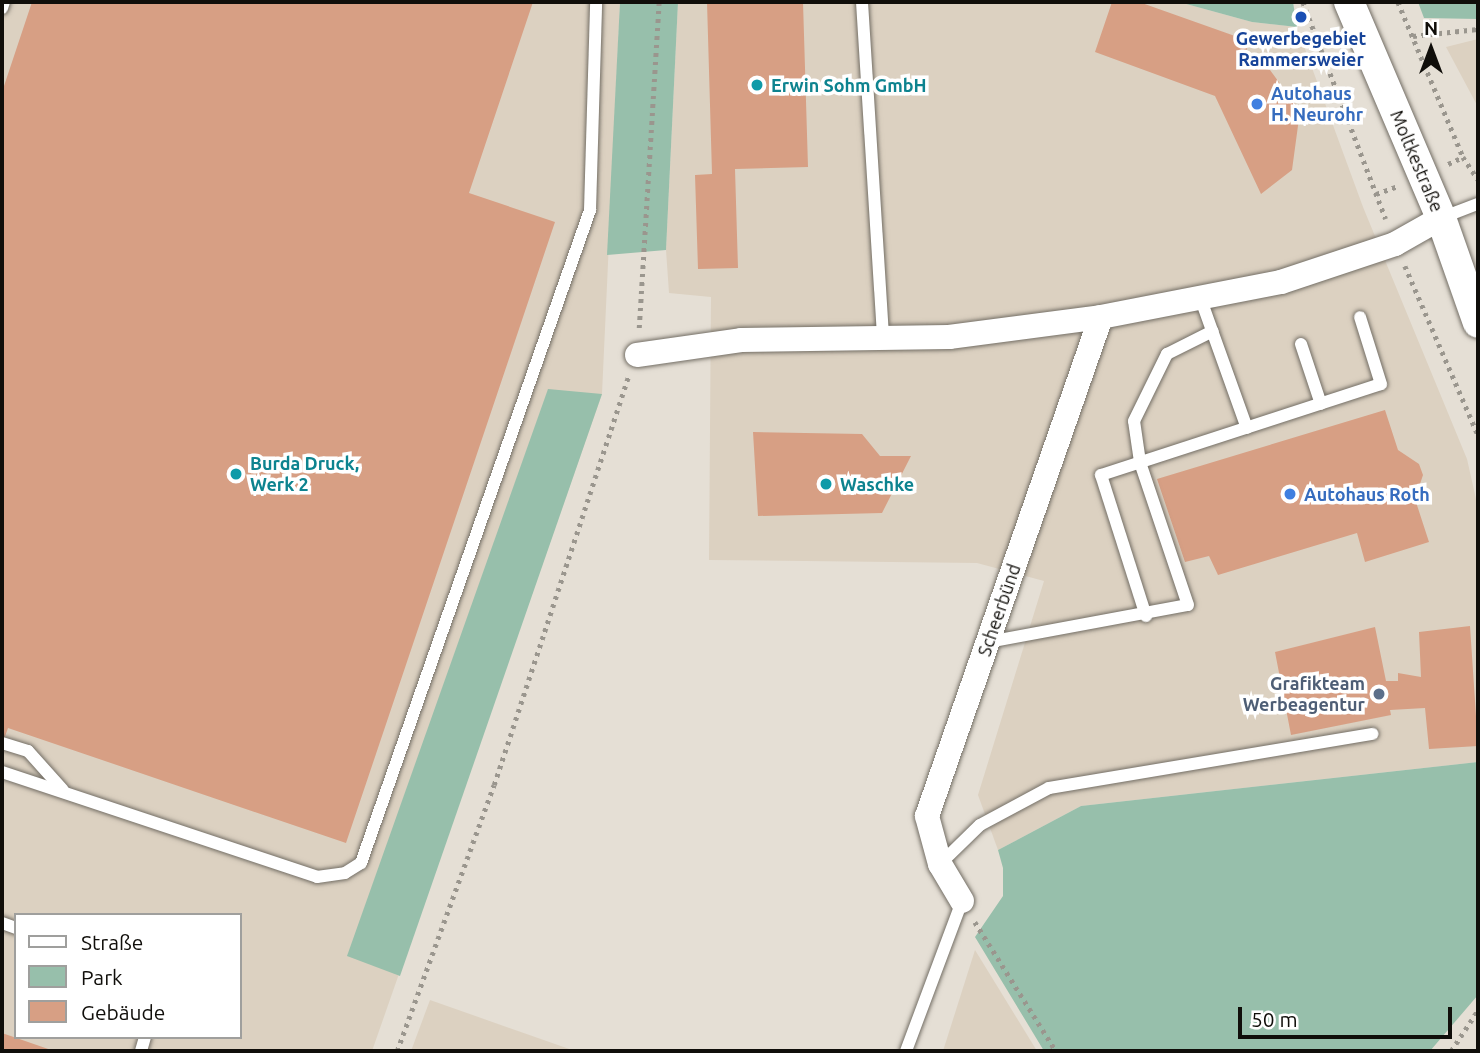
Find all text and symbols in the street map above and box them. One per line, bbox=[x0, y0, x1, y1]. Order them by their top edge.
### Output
marker: Gewerbegebiet Rammersweier bbox=[1293, 9, 1309, 25]
north arrow bbox=[1396, 14, 1466, 84]
text: N bbox=[1424, 17, 1438, 39]
place label: Gewerbegebiet Rammersweier bbox=[1236, 28, 1366, 70]
place label: Erwin Sohm GmbH bbox=[771, 74, 927, 96]
marker: Erwin Sohm GmbH bbox=[749, 77, 765, 93]
place label: Autohaus H. Neurohr bbox=[1271, 83, 1363, 126]
marker: Autohaus H. Neurohr bbox=[1249, 96, 1265, 112]
street label: Moltkestraße bbox=[1386, 107, 1448, 215]
place label: Burda Druck, Werk 2 bbox=[250, 453, 359, 496]
marker: Burda Druck, Werk 2 bbox=[228, 466, 244, 482]
place label: Waschke bbox=[840, 473, 914, 495]
marker: Waschke bbox=[818, 476, 834, 492]
place label: Autohaus Roth bbox=[1304, 483, 1430, 505]
marker: Autohaus Roth bbox=[1282, 486, 1298, 502]
street label: Scheerbünd bbox=[973, 561, 1025, 659]
place label: Grafikteam Werbeagentur bbox=[1243, 673, 1365, 716]
marker: Grafikteam Werbeagentur bbox=[1371, 686, 1387, 702]
legend bbox=[14, 913, 242, 1039]
text: Straße bbox=[81, 930, 143, 954]
text: Park bbox=[81, 965, 123, 989]
scale bar bbox=[1242, 993, 1456, 1038]
text: Gebäude bbox=[81, 1000, 165, 1024]
text: 50 m bbox=[1251, 1007, 1298, 1031]

